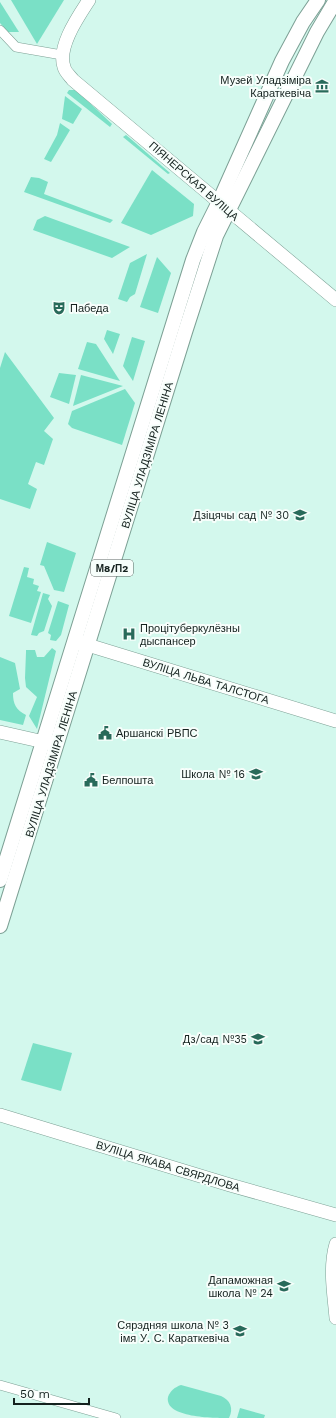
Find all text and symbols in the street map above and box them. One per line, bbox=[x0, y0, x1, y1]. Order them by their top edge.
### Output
place label: Музей Уладзіміра Караткевіча bbox=[220, 74, 312, 100]
museum icon: Музей Уладзіміра Караткевіча bbox=[314, 78, 330, 94]
street label: ПІЯНЕРСКАЯ ВУЛІЦА bbox=[146, 139, 241, 224]
theatre icon: Пабеда bbox=[51, 300, 67, 316]
place label: Пабеда bbox=[70, 302, 109, 315]
street label: ВУЛІЦА УЛАДЗІМІРА ЛЕНІНА bbox=[119, 380, 176, 530]
school or university icon: Дзіцячы сад № 30 bbox=[292, 507, 308, 523]
place label: Дзіцячы сад № 30 bbox=[193, 509, 289, 522]
road number: М8/П2 bbox=[91, 560, 133, 576]
place label: Процітуберкулёзны дыспансер bbox=[140, 622, 240, 648]
hospital icon: Процітуберкулёзны дыспансер bbox=[121, 626, 137, 642]
street label: ВУЛІЦА ЛЬВА ТАЛСТОГА bbox=[141, 656, 271, 707]
street label: ВУЛІЦА УЛАДЗІМІРА ЛЕНІНА bbox=[23, 689, 80, 839]
public building icon: Аршанскі РВПС bbox=[97, 725, 113, 741]
place label: Аршанскі РВПС bbox=[116, 727, 198, 740]
school or university icon: Школа № 16 bbox=[248, 766, 264, 782]
place label: Школа № 16 bbox=[181, 768, 245, 781]
public building icon: Белпошта bbox=[83, 772, 99, 788]
place label: Белпошта bbox=[102, 774, 154, 787]
school or university icon: Дз/сад №35 bbox=[250, 1031, 266, 1047]
place label: Дз/сад №35 bbox=[183, 1033, 247, 1046]
street label: ВУЛІЦА ЯКАВА СВЯРДЛОВА bbox=[94, 1138, 242, 1195]
place label: Дапаможная школа № 24 bbox=[208, 1274, 273, 1300]
school or university icon: Дапаможная школа № 24 bbox=[276, 1278, 292, 1294]
place label: Сярэдняя школа № 3 імя У. С. Караткевіча bbox=[117, 1319, 230, 1345]
school or university icon: Сярэдняя школа № 3 імя У. С. Караткевіча bbox=[232, 1323, 248, 1339]
scale bar bbox=[14, 1380, 89, 1406]
text: 50 m bbox=[20, 1387, 50, 1401]

